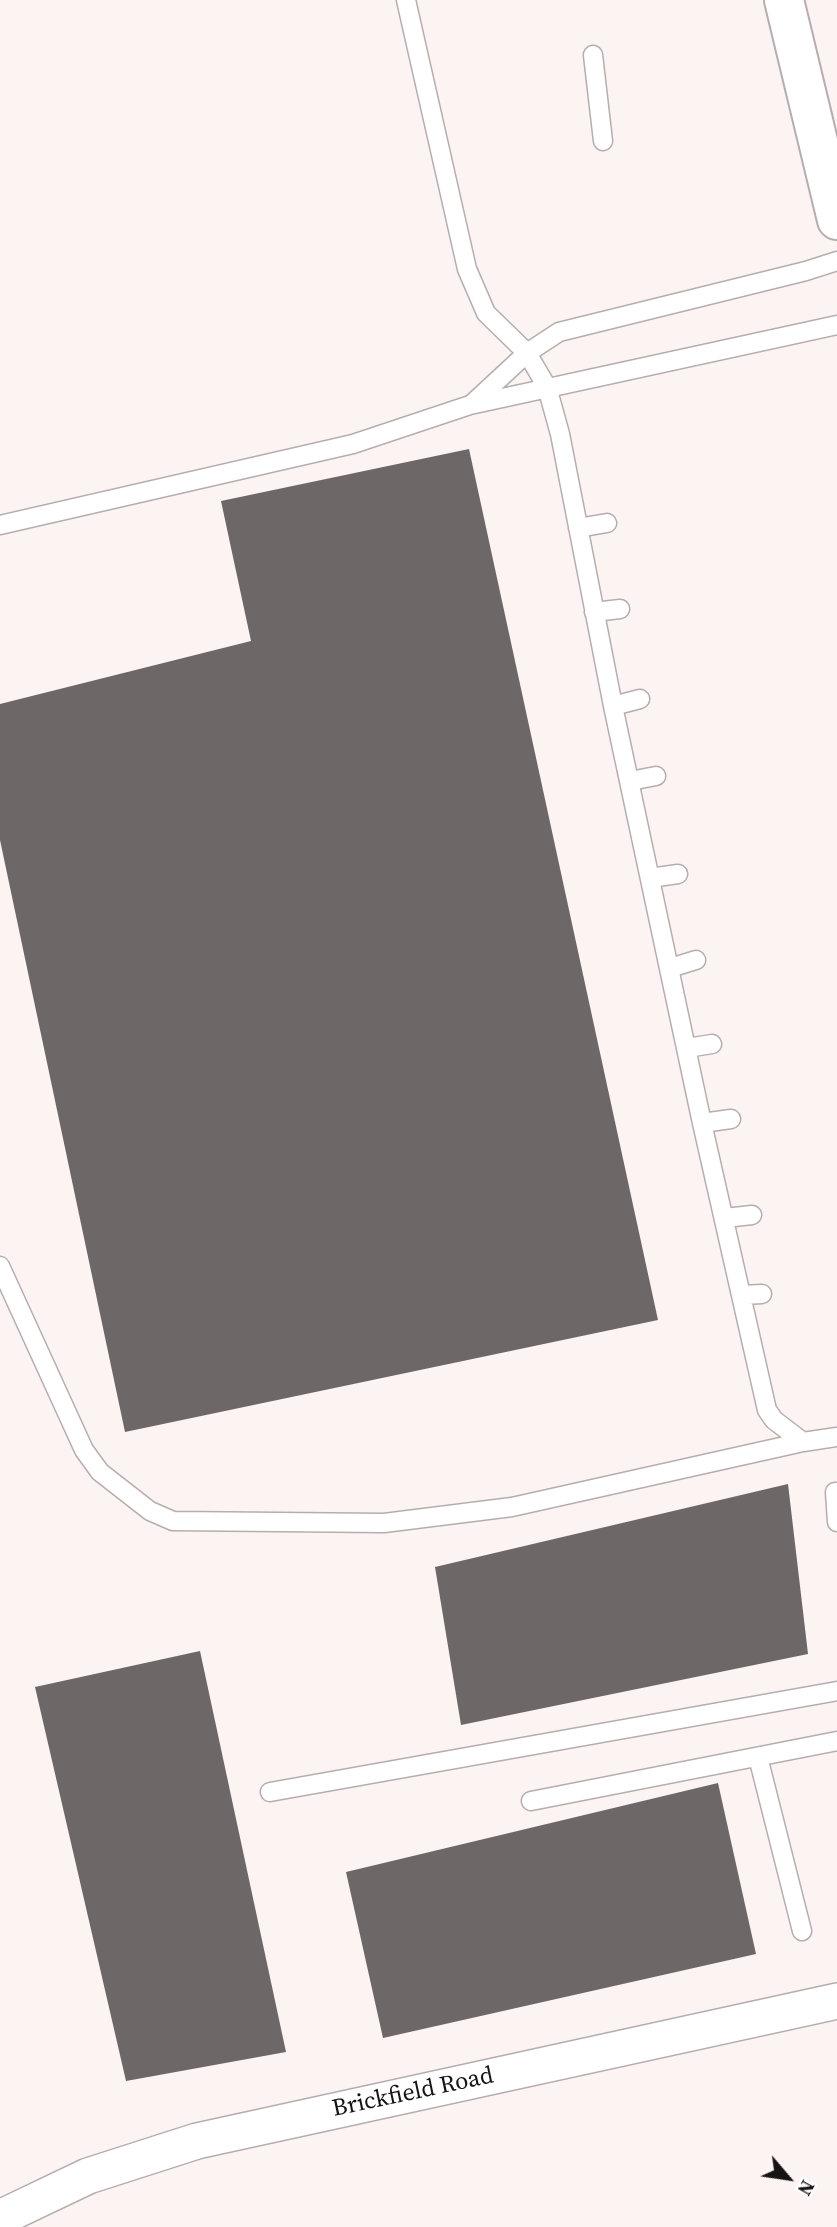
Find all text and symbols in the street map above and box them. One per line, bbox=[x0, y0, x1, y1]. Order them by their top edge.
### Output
street label: Brickfield Road bbox=[330, 2062, 496, 2124]
north arrow bbox=[753, 2143, 823, 2213]
text: N bbox=[792, 2176, 821, 2201]

